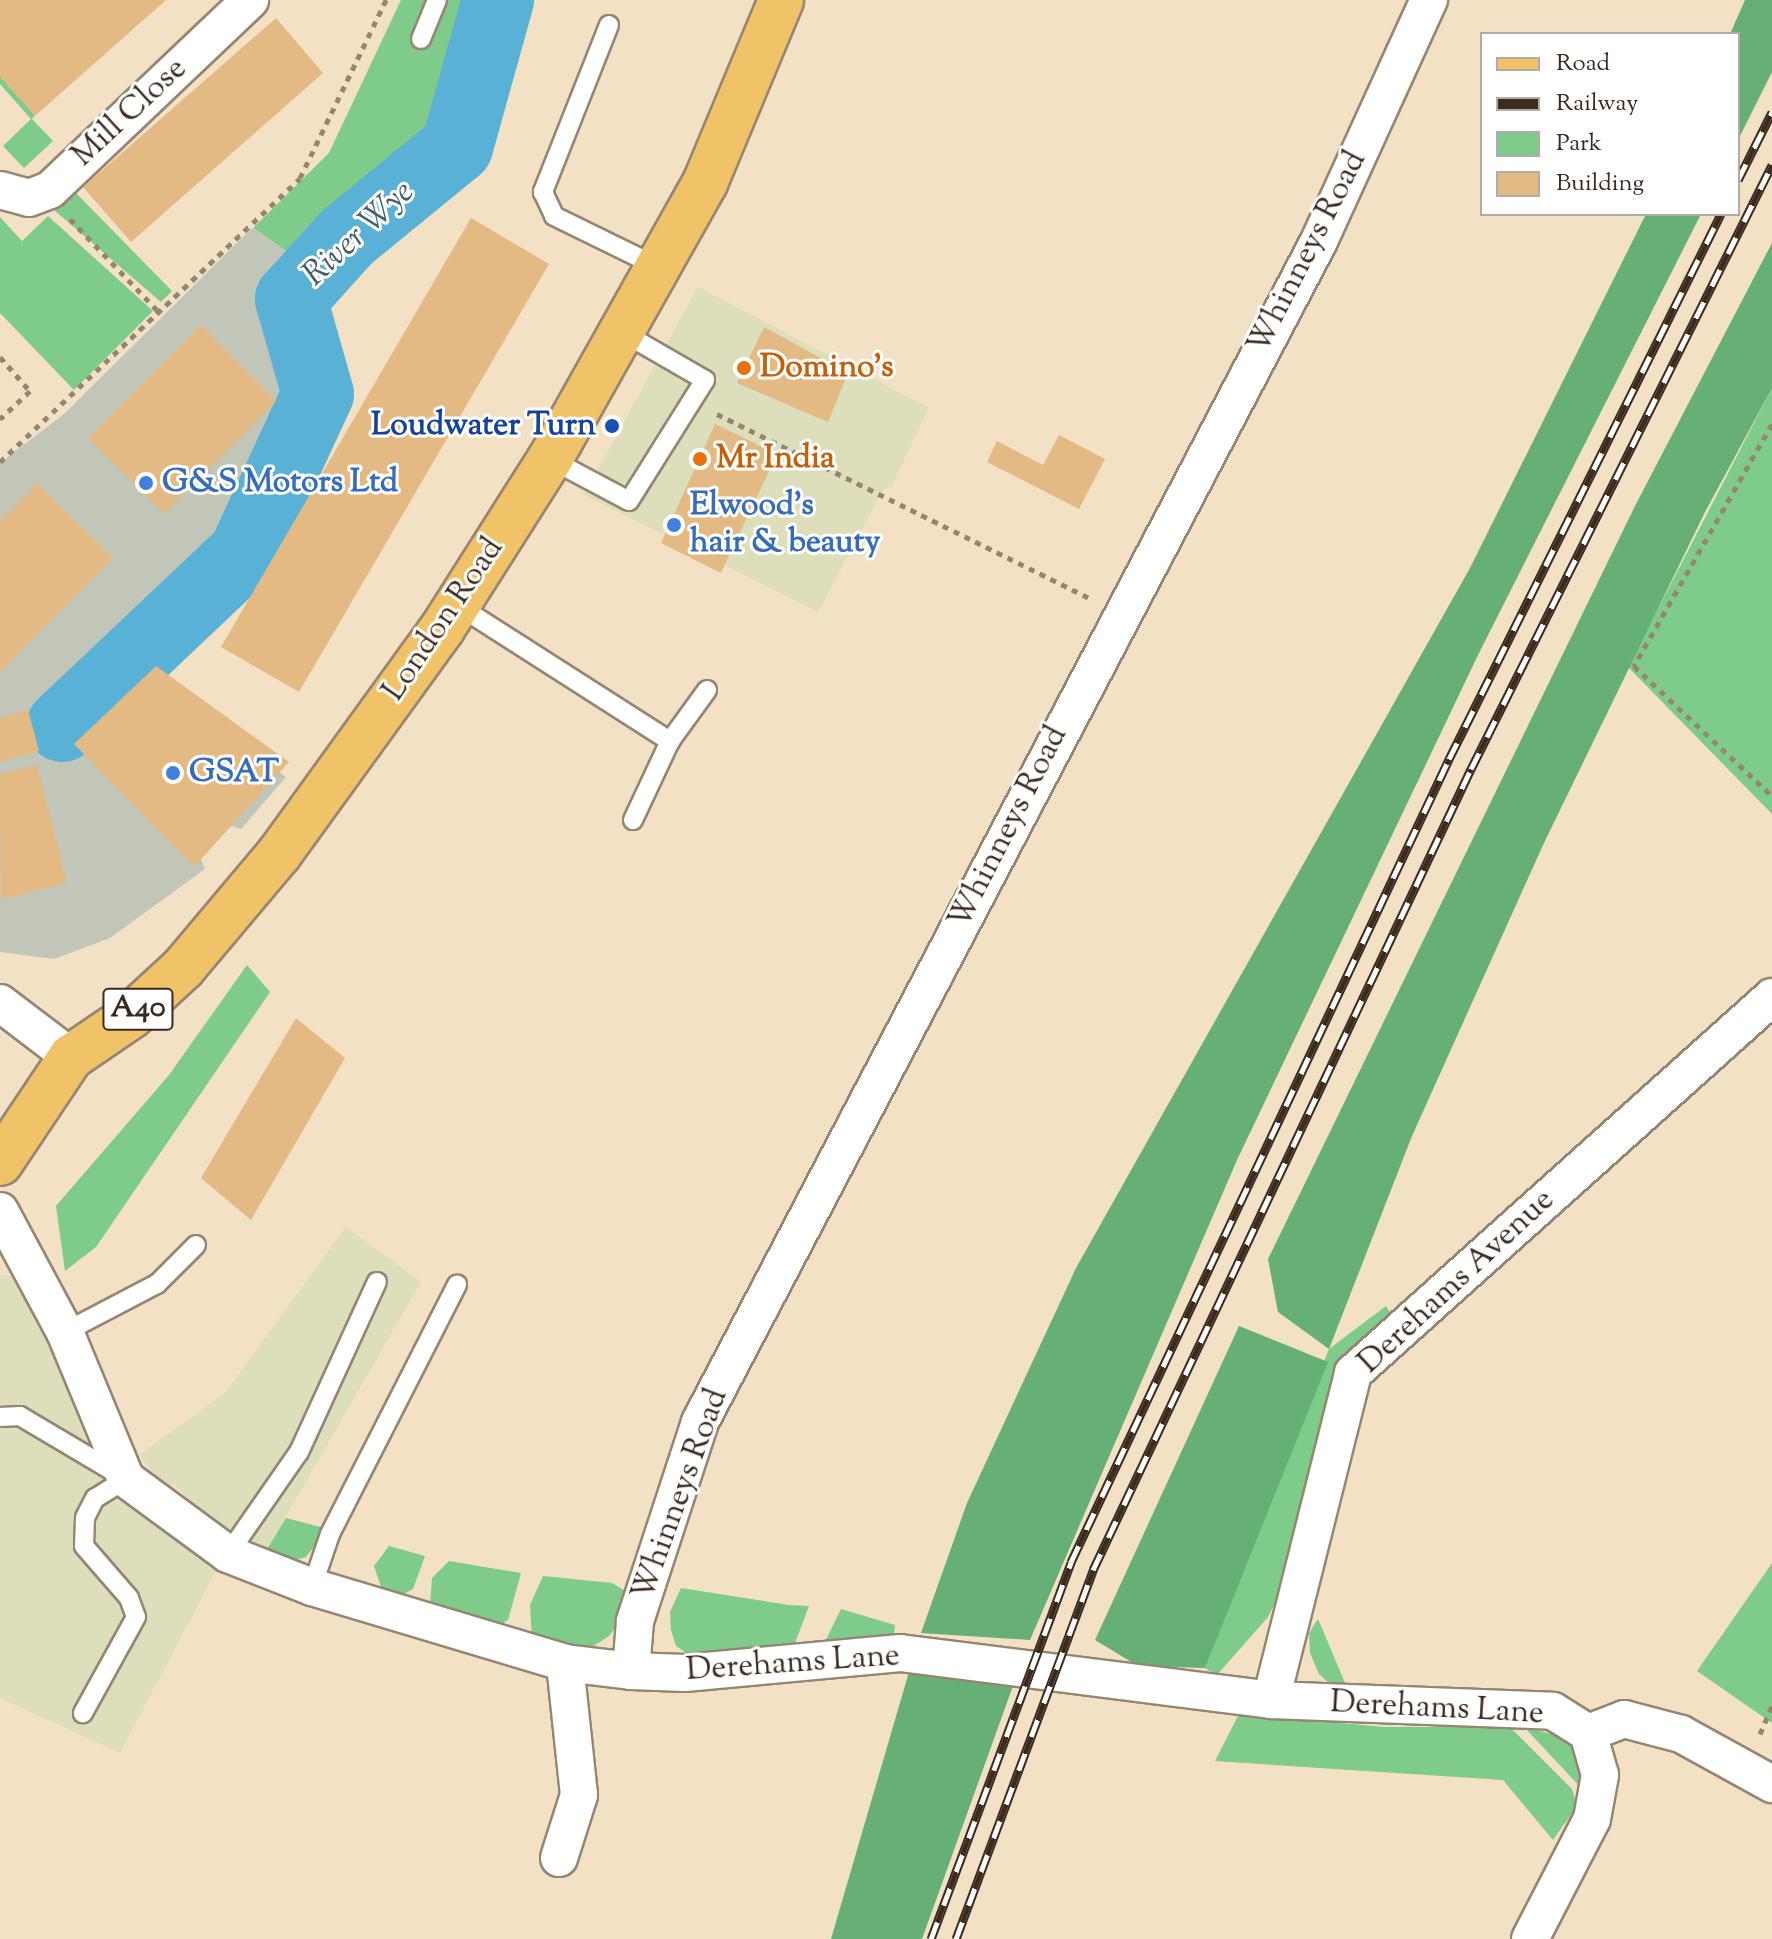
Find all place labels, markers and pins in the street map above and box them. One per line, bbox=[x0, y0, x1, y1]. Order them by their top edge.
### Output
place label: Domino's bbox=[760, 349, 894, 387]
marker: Domino's bbox=[735, 359, 753, 377]
place label: Loudwater Turn bbox=[371, 407, 596, 445]
marker: Loudwater Turn bbox=[603, 417, 621, 435]
place label: Mr India bbox=[716, 440, 835, 478]
marker: Mr India bbox=[691, 450, 709, 468]
place label: G&S Motors Ltd bbox=[162, 464, 398, 502]
marker: G&S Motors Ltd bbox=[137, 474, 155, 492]
place label: Elwood’s hair & beauty bbox=[690, 488, 880, 563]
marker: Elwood’s hair & beauty bbox=[665, 516, 683, 534]
place label: GSAT bbox=[189, 754, 279, 792]
marker: GSAT bbox=[164, 764, 182, 782]

